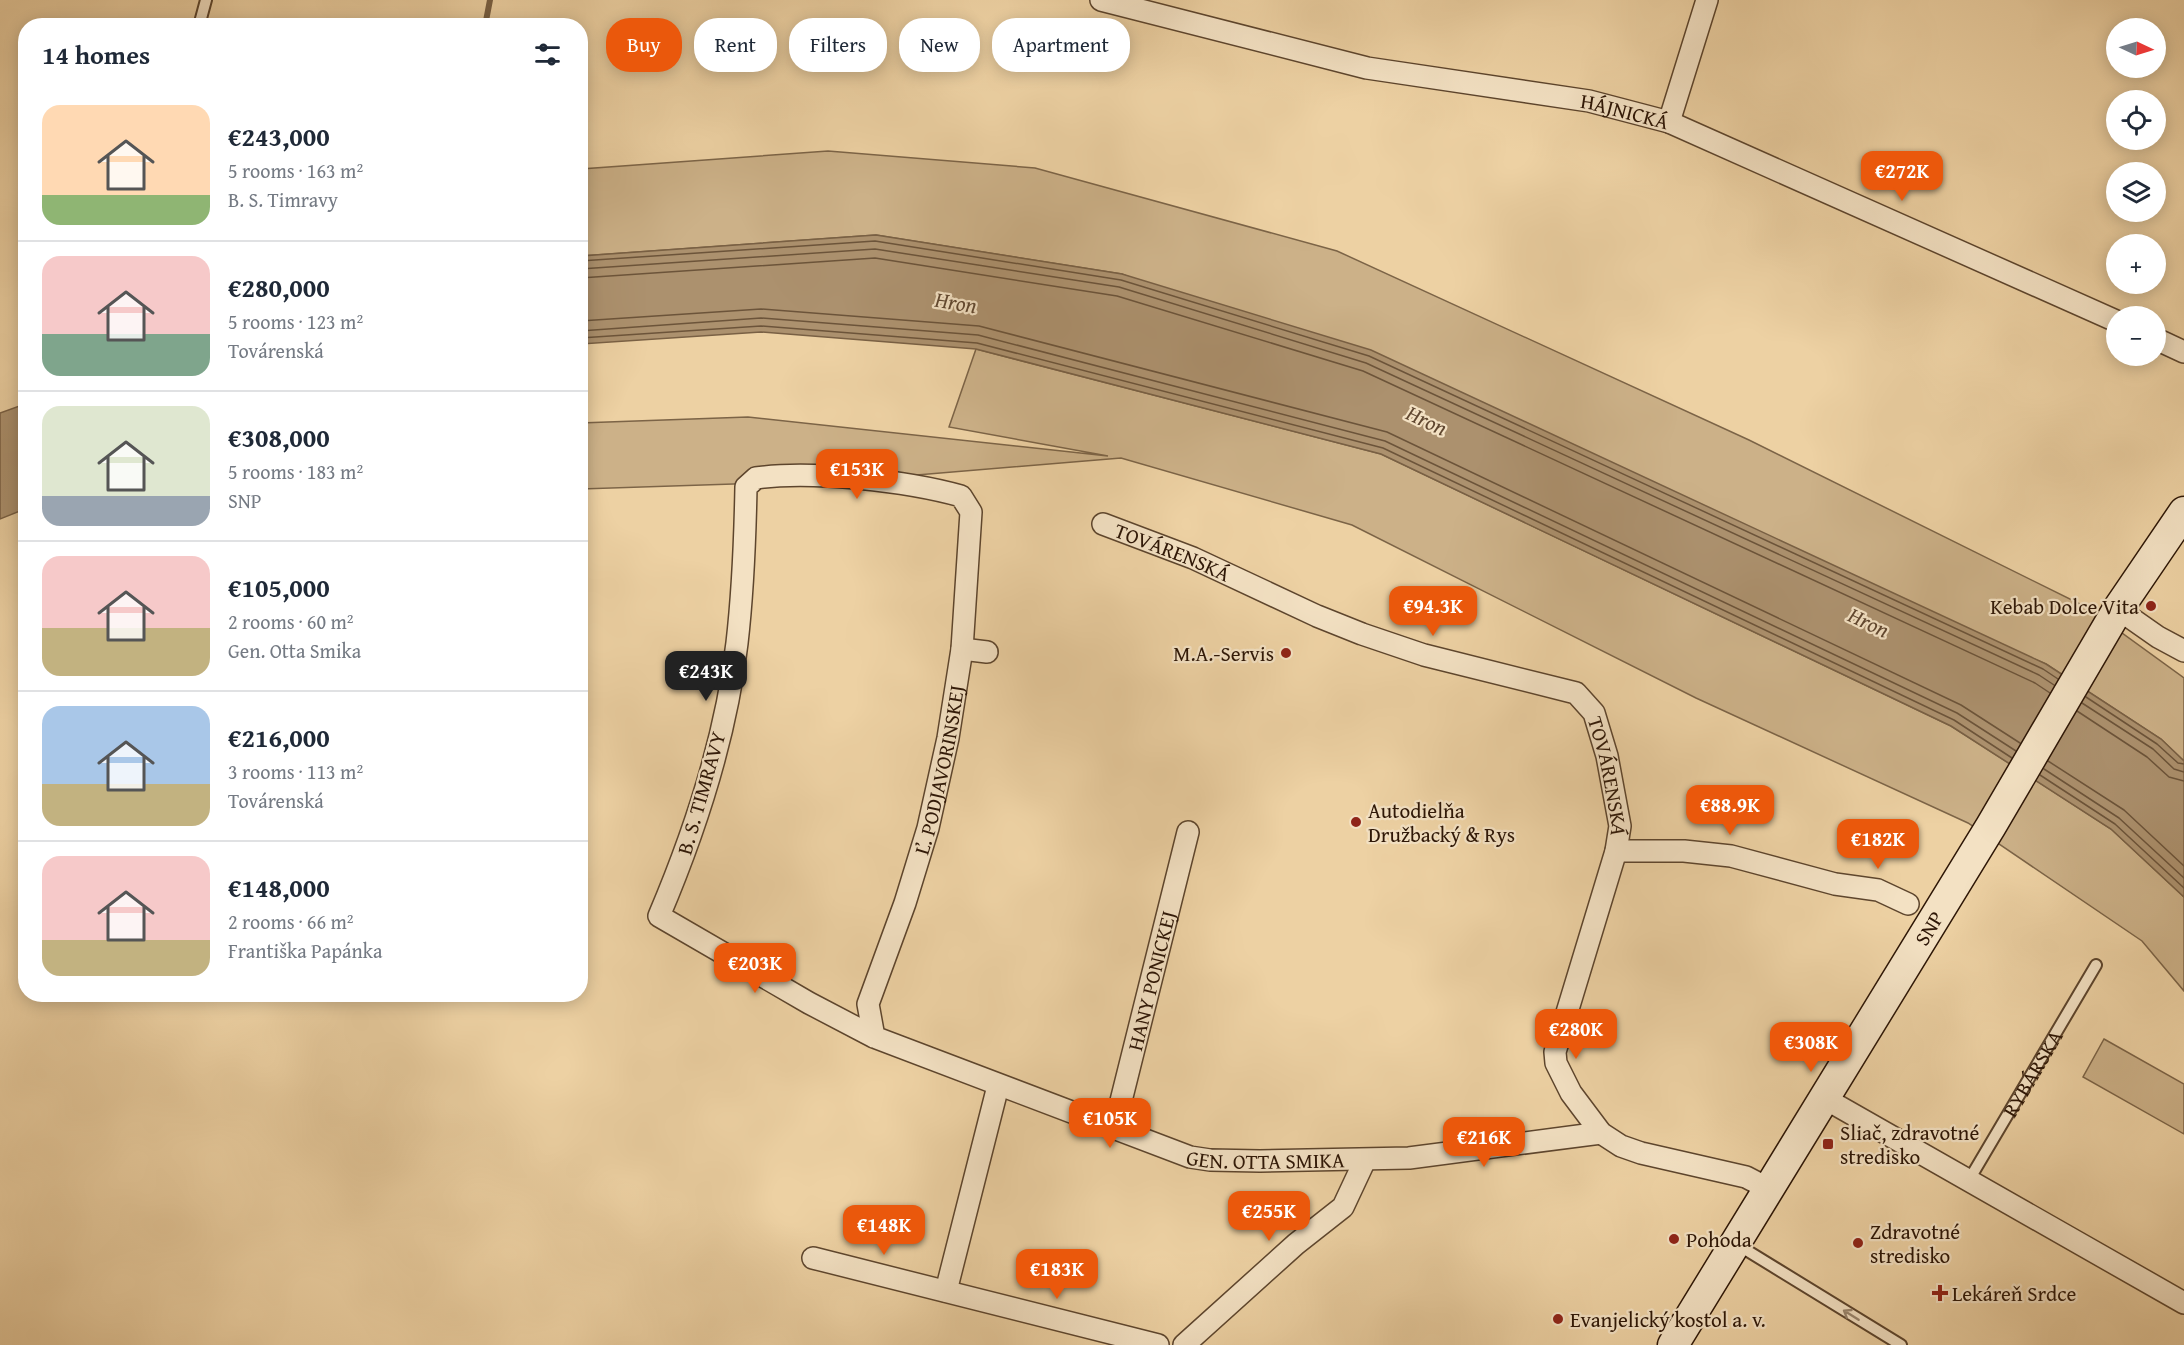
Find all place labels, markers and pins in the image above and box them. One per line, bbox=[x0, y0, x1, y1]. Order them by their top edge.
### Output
pin: €272K bbox=[1860, 151, 1944, 202]
pin: €153K bbox=[815, 449, 899, 500]
pin: €94.3K bbox=[1384, 586, 1482, 637]
place label: Kebab Dolce Vita bbox=[1990, 591, 2139, 622]
marker: Kebab Dolce Vita bbox=[2144, 599, 2158, 613]
place label: M.A.-Servis bbox=[1173, 638, 1274, 669]
marker: M.A.-Servis bbox=[1279, 646, 1293, 660]
pin: €243K bbox=[664, 651, 748, 702]
pin: €88.9K bbox=[1681, 785, 1779, 836]
place label: Autodielňa Družbacký & Rys bbox=[1368, 795, 1515, 850]
marker: Autodielňa Družbacký & Rys bbox=[1349, 815, 1363, 829]
pin: €182K bbox=[1836, 819, 1920, 870]
pin: €203K bbox=[713, 943, 797, 994]
pin: €280K bbox=[1534, 1009, 1618, 1060]
pin: €308K bbox=[1769, 1022, 1853, 1073]
pin: €105K bbox=[1068, 1098, 1152, 1149]
pin: €216K bbox=[1442, 1117, 1526, 1168]
place label: Sliač, zdravotné stredisko bbox=[1840, 1117, 1979, 1172]
marker: Sliač, zdravotné stredisko bbox=[1821, 1137, 1835, 1151]
pin: €255K bbox=[1227, 1191, 1311, 1242]
pin: €148K bbox=[842, 1205, 926, 1256]
place label: Zdravotné stredisko bbox=[1870, 1216, 1960, 1271]
place label: Pohoda bbox=[1686, 1224, 1752, 1255]
marker: Pohoda bbox=[1667, 1232, 1681, 1246]
marker: Zdravotné stredisko bbox=[1851, 1236, 1865, 1250]
pin: €183K bbox=[1015, 1249, 1099, 1300]
place label: Lekáreň Srdce bbox=[1952, 1278, 2077, 1309]
marker: Lekáreň Srdce bbox=[1933, 1286, 1947, 1300]
place label: Evanjelický kostol a. v. bbox=[1570, 1304, 1766, 1335]
marker: Evanjelický kostol a. v. bbox=[1551, 1312, 1565, 1326]

